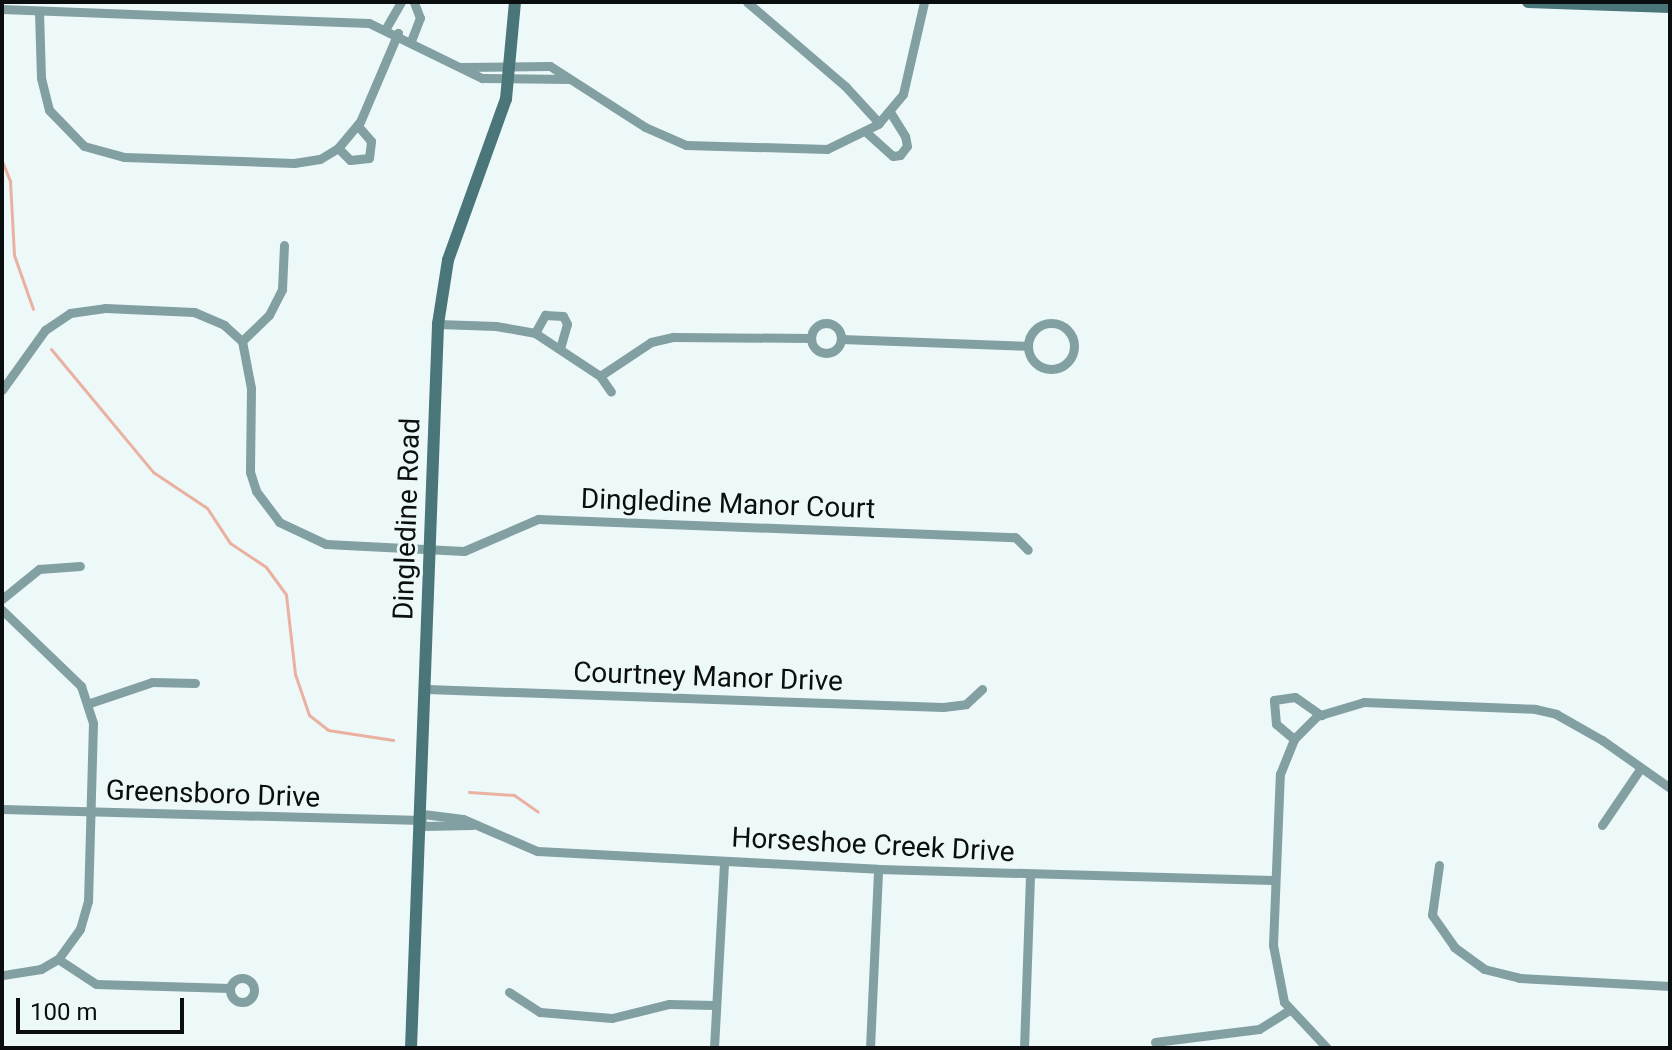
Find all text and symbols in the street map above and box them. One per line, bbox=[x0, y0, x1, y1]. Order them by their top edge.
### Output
street label: Dingledine Road bbox=[387, 417, 427, 621]
street label: Dingledine Manor Court bbox=[580, 482, 876, 526]
street label: Courtney Manor Drive bbox=[573, 656, 843, 698]
street label: Greensboro Drive bbox=[105, 773, 321, 815]
street label: Horseshoe Creek Drive bbox=[731, 821, 1015, 869]
scale bar bbox=[20, 982, 188, 1032]
text: 100 m bbox=[30, 998, 97, 1026]

